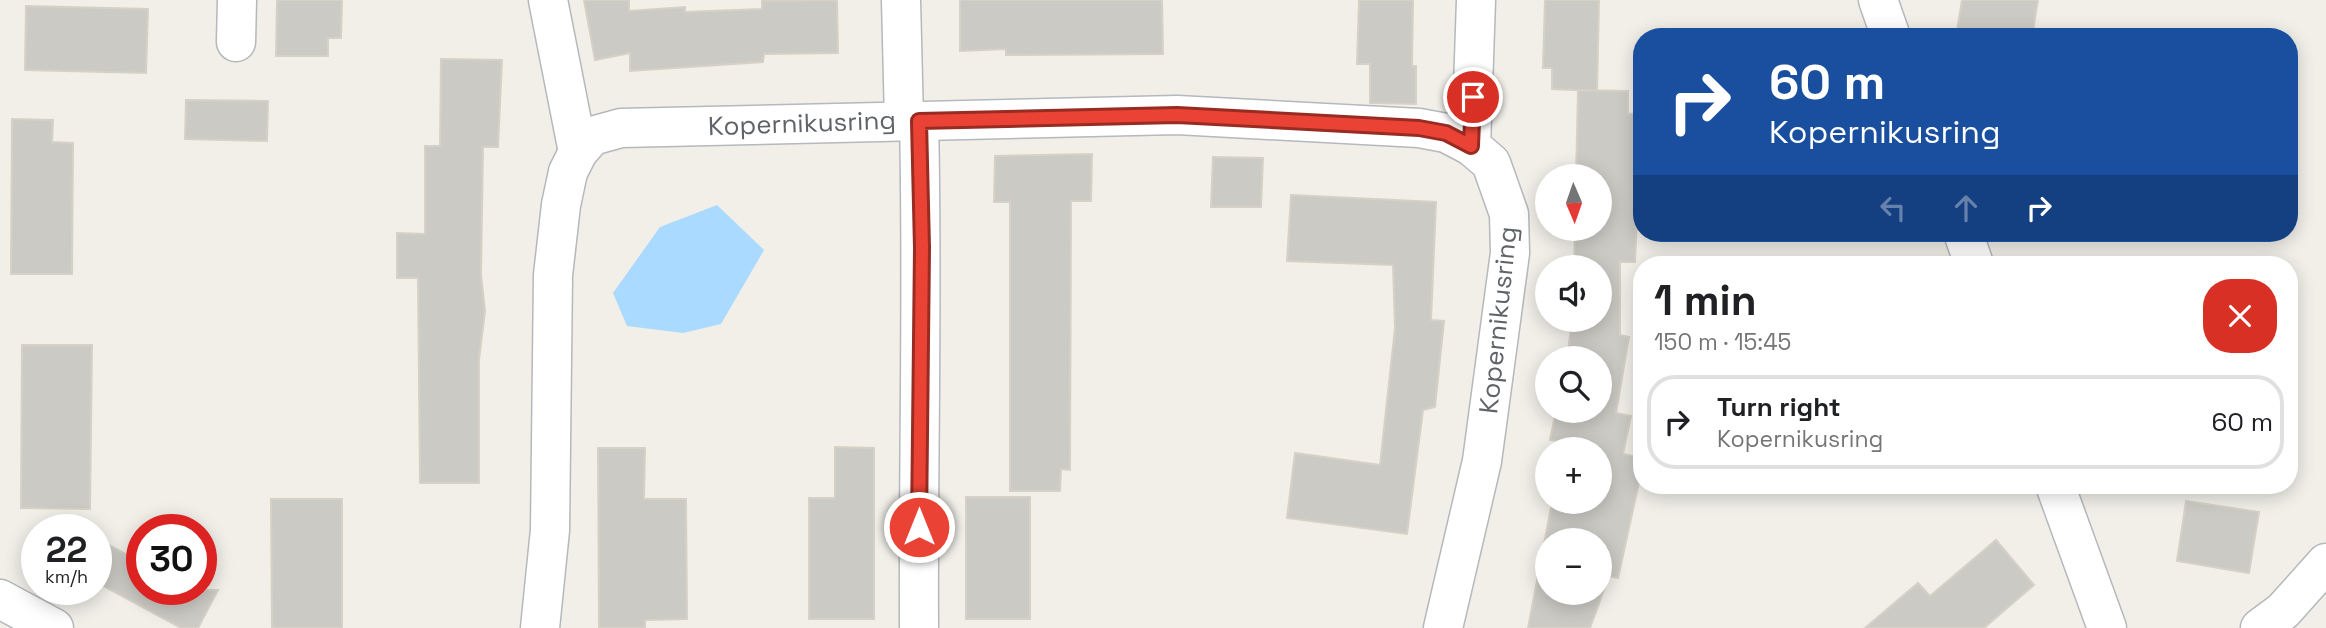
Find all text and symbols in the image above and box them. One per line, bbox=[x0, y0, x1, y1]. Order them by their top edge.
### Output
text: 60 m bbox=[1769, 51, 1885, 113]
icon: right bbox=[1654, 56, 1745, 147]
pin bbox=[1443, 67, 1503, 127]
icon: arrive bbox=[1454, 78, 1492, 116]
street label: Kopernikusring bbox=[707, 103, 897, 143]
text: Kopernikusring bbox=[1769, 112, 2000, 152]
north arrow bbox=[1535, 164, 1612, 242]
map controls bbox=[1535, 164, 1612, 605]
icon: left bbox=[1874, 189, 1912, 227]
icon: ahead bbox=[1947, 189, 1985, 227]
icon: right bbox=[2020, 189, 2058, 227]
street label: Kopernikusring bbox=[1471, 225, 1525, 415]
button: sound bbox=[1535, 255, 1612, 332]
text: 1 min bbox=[1654, 274, 1757, 327]
button: close bbox=[2203, 279, 2277, 353]
text: 150 m · 15:45 bbox=[1654, 327, 1791, 357]
button: search bbox=[1535, 346, 1612, 423]
text: Turn right bbox=[1717, 390, 1841, 424]
icon: right bbox=[1658, 403, 1696, 441]
text: 60 m bbox=[2211, 405, 2273, 439]
text: Kopernikusring bbox=[1717, 424, 1883, 454]
button: + bbox=[1535, 437, 1612, 514]
position arrow bbox=[882, 490, 956, 564]
speed limit sign: 30 bbox=[126, 514, 217, 605]
text: 22 bbox=[46, 528, 87, 572]
button: − bbox=[1535, 528, 1612, 605]
text: km/h bbox=[45, 565, 88, 588]

